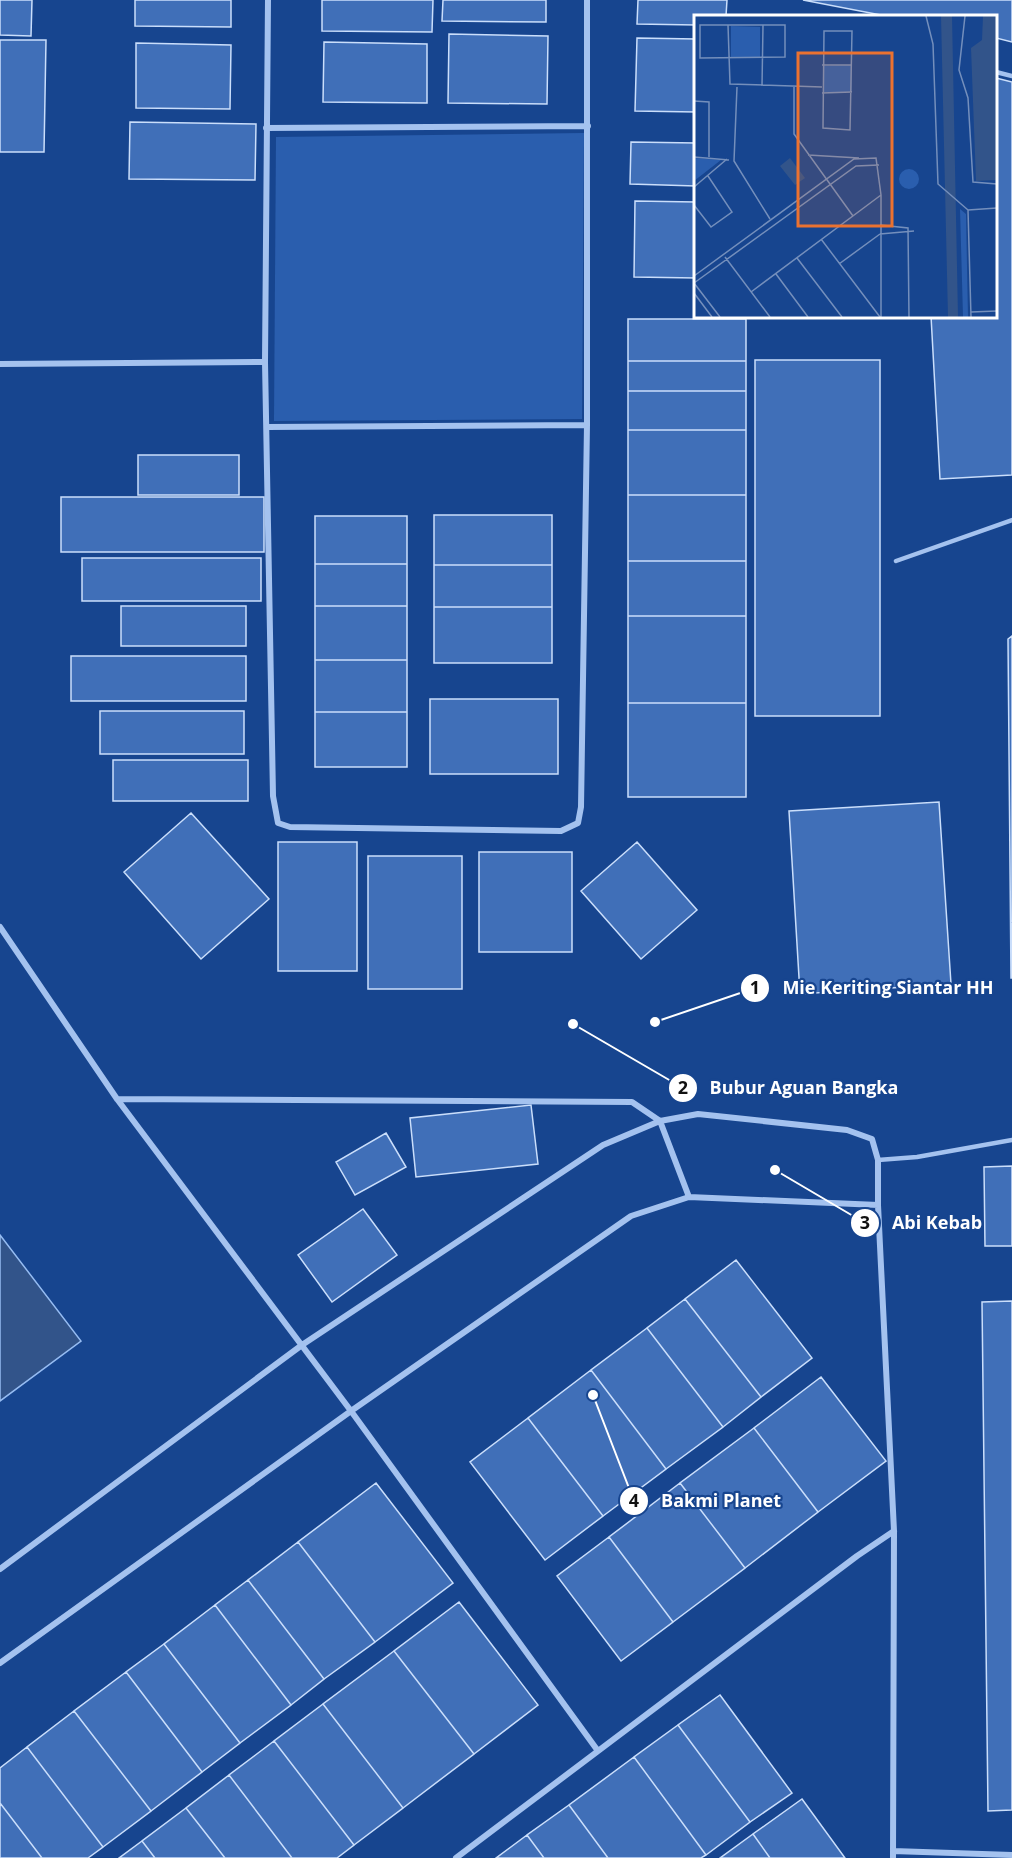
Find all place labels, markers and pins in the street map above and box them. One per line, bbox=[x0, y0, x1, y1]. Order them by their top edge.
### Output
callout: Mie Keriting Siantar HH bbox=[740, 970, 1005, 1006]
callout: Bubur Aguan Bangka bbox=[668, 1070, 911, 1106]
callout: Abi Kebab bbox=[850, 1205, 994, 1241]
callout: Bakmi Planet bbox=[619, 1483, 793, 1519]

